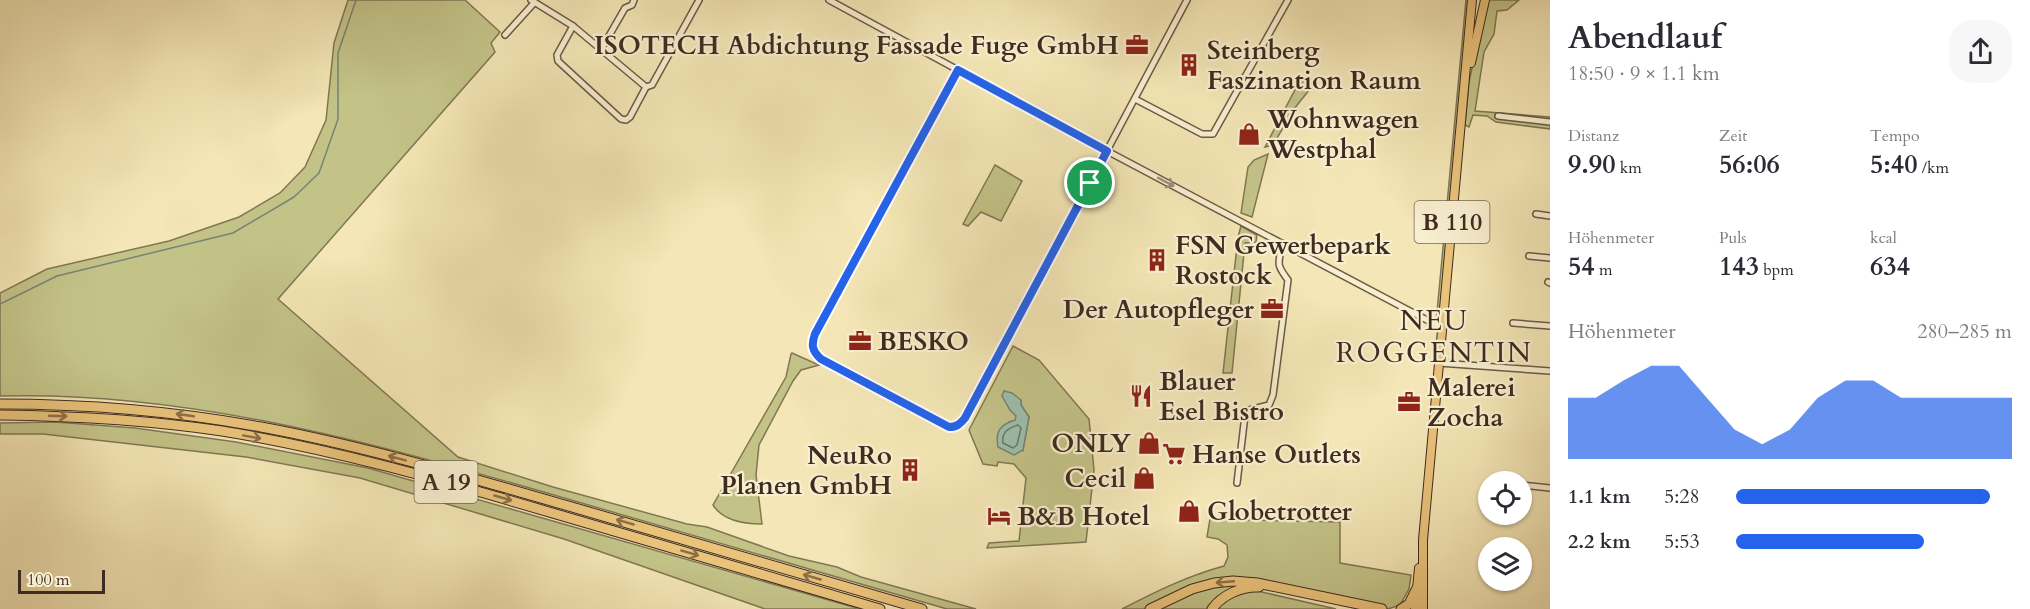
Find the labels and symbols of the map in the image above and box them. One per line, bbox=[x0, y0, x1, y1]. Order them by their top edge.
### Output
place label: ISOTECH Abdichtung Fassade Fuge GmbH bbox=[594, 28, 1119, 63]
office icon: ISOTECH Abdichtung Fassade Fuge GmbH bbox=[1124, 32, 1150, 58]
place label: Steinberg Faszination Raum bbox=[1207, 33, 1421, 98]
building icon: Steinberg Faszination Raum bbox=[1176, 52, 1202, 78]
place label: Wohnwagen Westphal bbox=[1266, 102, 1419, 167]
shop icon: Wohnwagen Westphal bbox=[1236, 121, 1262, 147]
pin bbox=[1064, 157, 1115, 208]
one-way arrow bbox=[1156, 177, 1174, 188]
road number: B 110 bbox=[1414, 201, 1490, 243]
place label: FSN Gewerbepark Rostock bbox=[1175, 228, 1391, 293]
building icon: FSN Gewerbepark Rostock bbox=[1144, 247, 1170, 273]
place label: Der Autopfleger bbox=[1063, 292, 1255, 327]
office icon: Der Autopfleger bbox=[1259, 296, 1285, 322]
district label: NEU ROGGENTIN bbox=[1336, 302, 1532, 372]
place label: BESKO bbox=[878, 324, 969, 359]
office icon: BESKO bbox=[847, 328, 873, 354]
place label: Blauer Esel Bistro bbox=[1159, 364, 1284, 429]
place label: Malerei Zocha bbox=[1427, 370, 1515, 435]
restaurant icon: Blauer Esel Bistro bbox=[1128, 383, 1154, 409]
office icon: Malerei Zocha bbox=[1396, 389, 1422, 415]
one-way arrow bbox=[176, 410, 195, 421]
one-way arrow bbox=[48, 411, 68, 422]
place label: ONLY bbox=[1051, 426, 1131, 461]
shop icon: ONLY bbox=[1136, 430, 1162, 456]
one-way arrow bbox=[242, 432, 262, 443]
place label: Hanse Outlets bbox=[1192, 437, 1361, 472]
place label: NeuRo Planen GmbH bbox=[720, 438, 892, 503]
supermarket icon: Hanse Outlets bbox=[1161, 441, 1187, 467]
one-way arrow bbox=[387, 451, 406, 463]
building icon: NeuRo Planen GmbH bbox=[897, 457, 923, 483]
road number: A 19 bbox=[414, 461, 478, 503]
place label: Cecil bbox=[1065, 461, 1126, 496]
shop icon: Cecil bbox=[1131, 465, 1157, 491]
one-way arrow bbox=[493, 493, 512, 505]
place label: Globetrotter bbox=[1207, 494, 1352, 529]
shop icon: Globetrotter bbox=[1176, 498, 1202, 524]
place label: B&B Hotel bbox=[1017, 499, 1150, 534]
hotel icon: B&B Hotel bbox=[986, 503, 1012, 529]
one-way arrow bbox=[616, 516, 635, 528]
one-way arrow bbox=[680, 548, 699, 559]
scale bar bbox=[18, 567, 105, 594]
one-way arrow bbox=[803, 571, 822, 582]
one-way arrow bbox=[1215, 577, 1235, 588]

